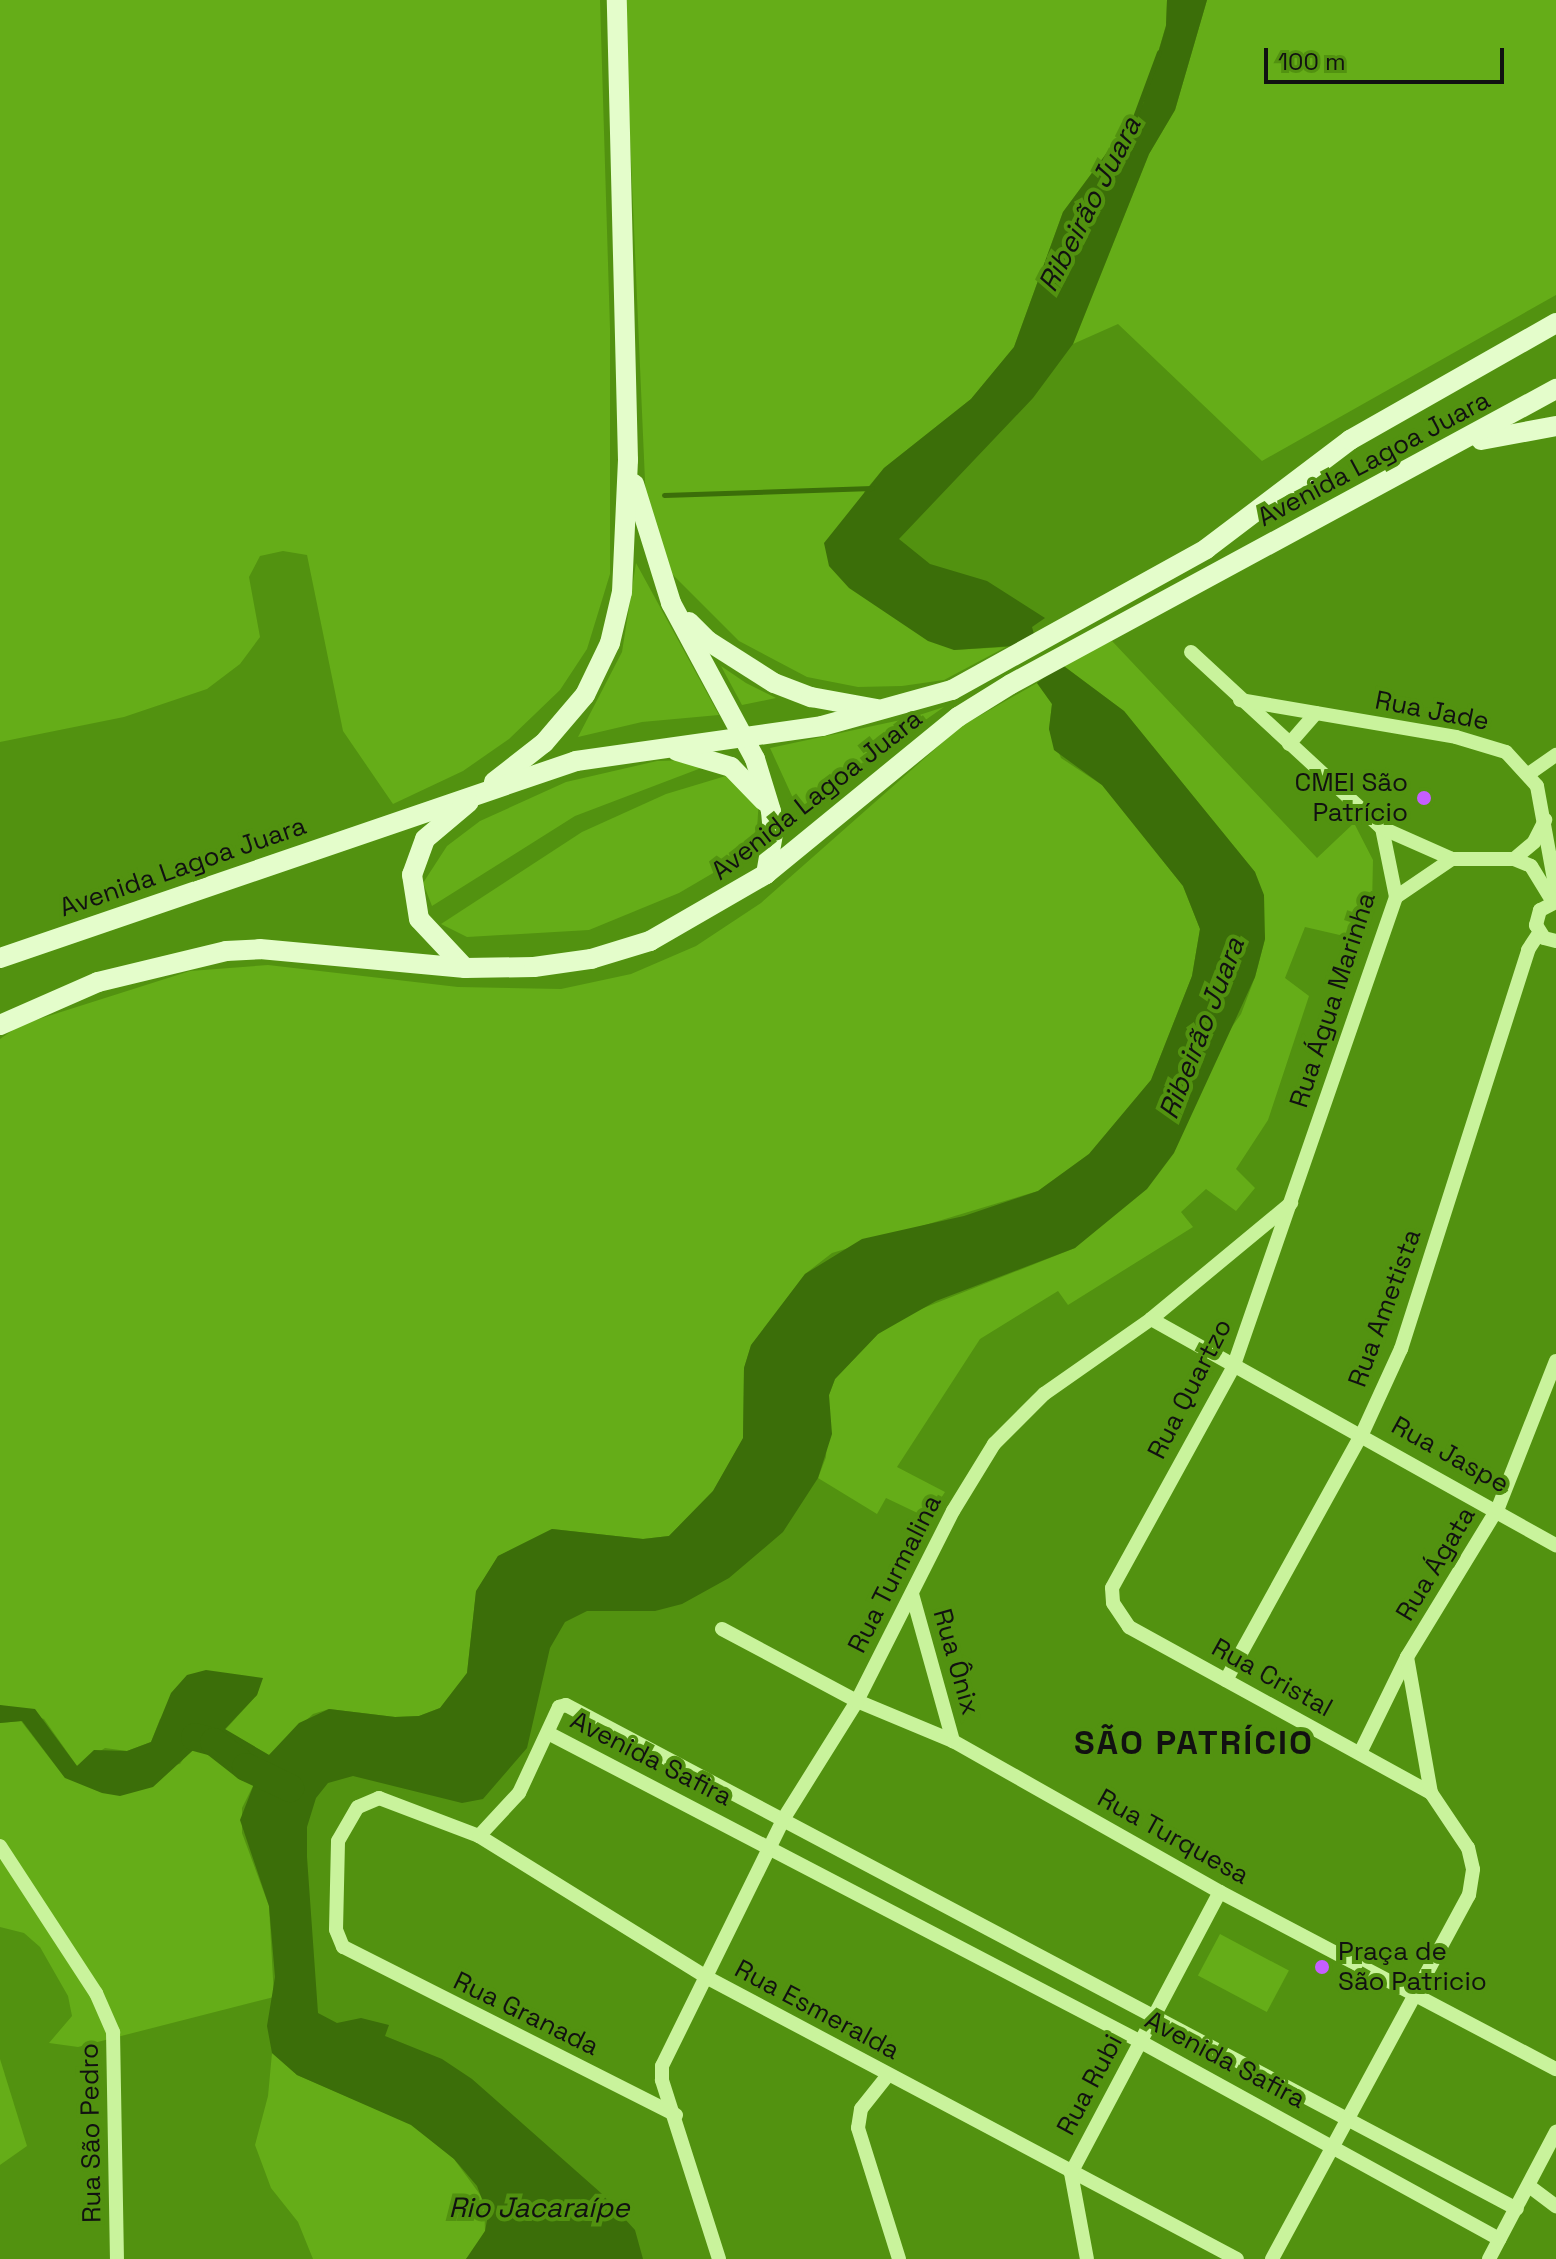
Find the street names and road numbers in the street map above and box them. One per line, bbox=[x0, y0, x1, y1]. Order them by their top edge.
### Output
street label: Avenida Lagoa Juara bbox=[1253, 385, 1495, 533]
street label: Rua Jade bbox=[1372, 685, 1492, 737]
street label: Avenida Lagoa Juara bbox=[705, 703, 929, 887]
street label: Avenida Lagoa Juara bbox=[56, 810, 310, 924]
street label: Rua Água Marinha bbox=[1283, 888, 1383, 1112]
street label: Rua Ametista bbox=[1342, 1225, 1428, 1391]
street label: Rua Quartzo bbox=[1141, 1314, 1239, 1464]
street label: Rua Jaspe bbox=[1386, 1410, 1514, 1500]
street label: Rua Turmalina bbox=[842, 1489, 948, 1659]
street label: Rua Ágata bbox=[1390, 1501, 1482, 1627]
street label: Rua Ônix bbox=[926, 1605, 986, 1719]
street label: Rua Cristal bbox=[1206, 1632, 1338, 1724]
street label: Avenida Safira bbox=[565, 1705, 737, 1813]
street label: Rua Turquesa bbox=[1091, 1782, 1255, 1892]
street label: Rua Esmeralda bbox=[729, 1953, 905, 2067]
street label: Rua Granada bbox=[448, 1965, 604, 2063]
street label: Avenida Safira bbox=[1139, 2005, 1311, 2115]
street label: Rua Rubi bbox=[1051, 2029, 1129, 2141]
street label: Rua São Pedro bbox=[74, 2043, 108, 2223]

